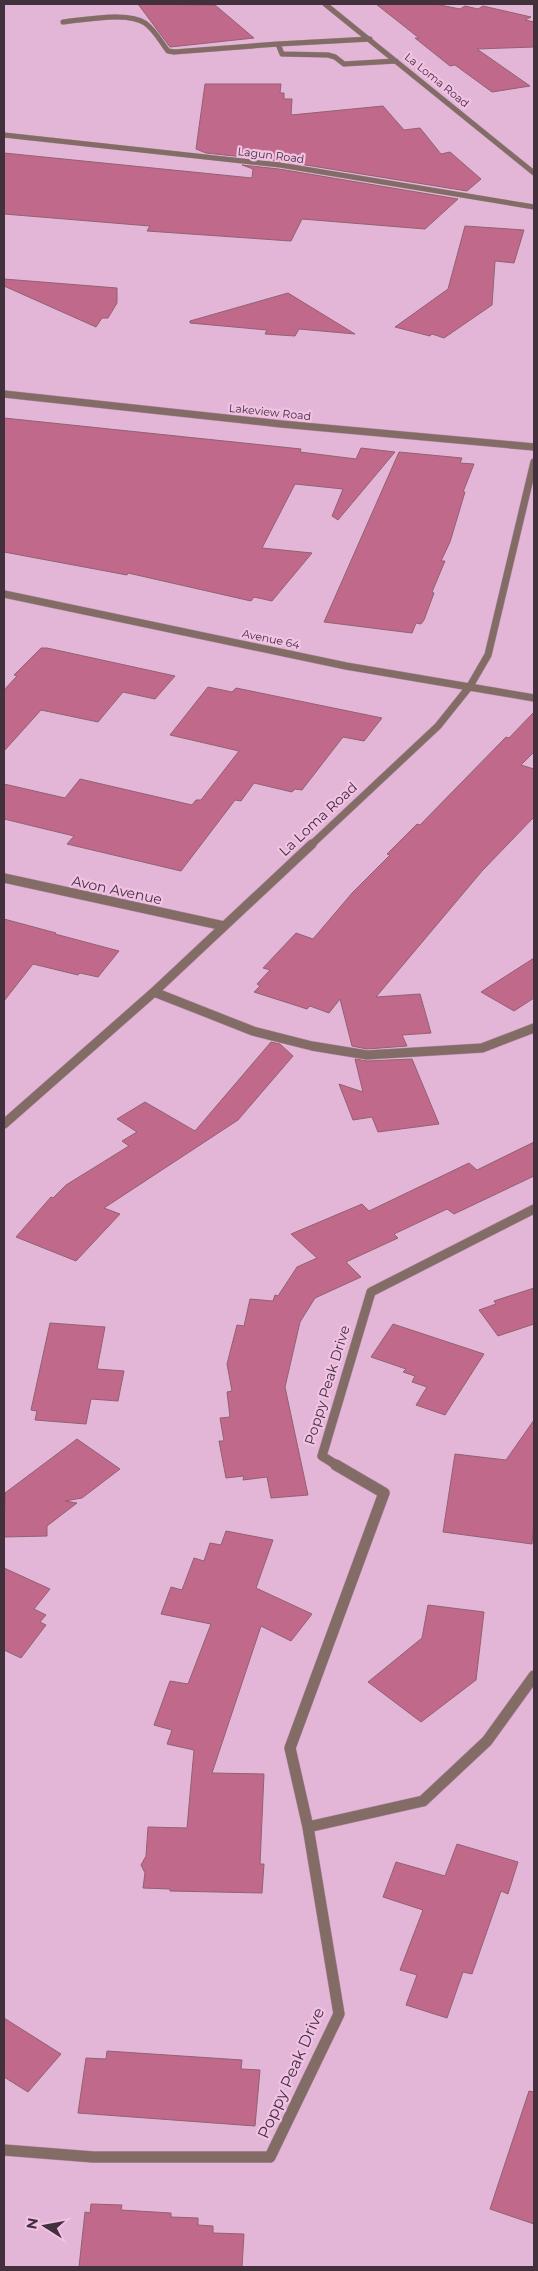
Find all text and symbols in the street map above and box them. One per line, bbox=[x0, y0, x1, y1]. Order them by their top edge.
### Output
street label: La Loma Road bbox=[402, 50, 472, 110]
street label: Lagun Road bbox=[237, 144, 305, 166]
street label: Lakeview Road bbox=[228, 401, 312, 423]
street label: Avenue 64 bbox=[241, 626, 302, 652]
street label: La Loma Road bbox=[275, 778, 361, 860]
street label: Avon Avenue bbox=[70, 872, 164, 908]
street label: Poppy Peak Drive bbox=[300, 1323, 354, 1447]
street label: Poppy Peak Drive bbox=[254, 2005, 328, 2141]
north arrow bbox=[20, 2201, 70, 2251]
text: N bbox=[22, 2216, 42, 2231]

